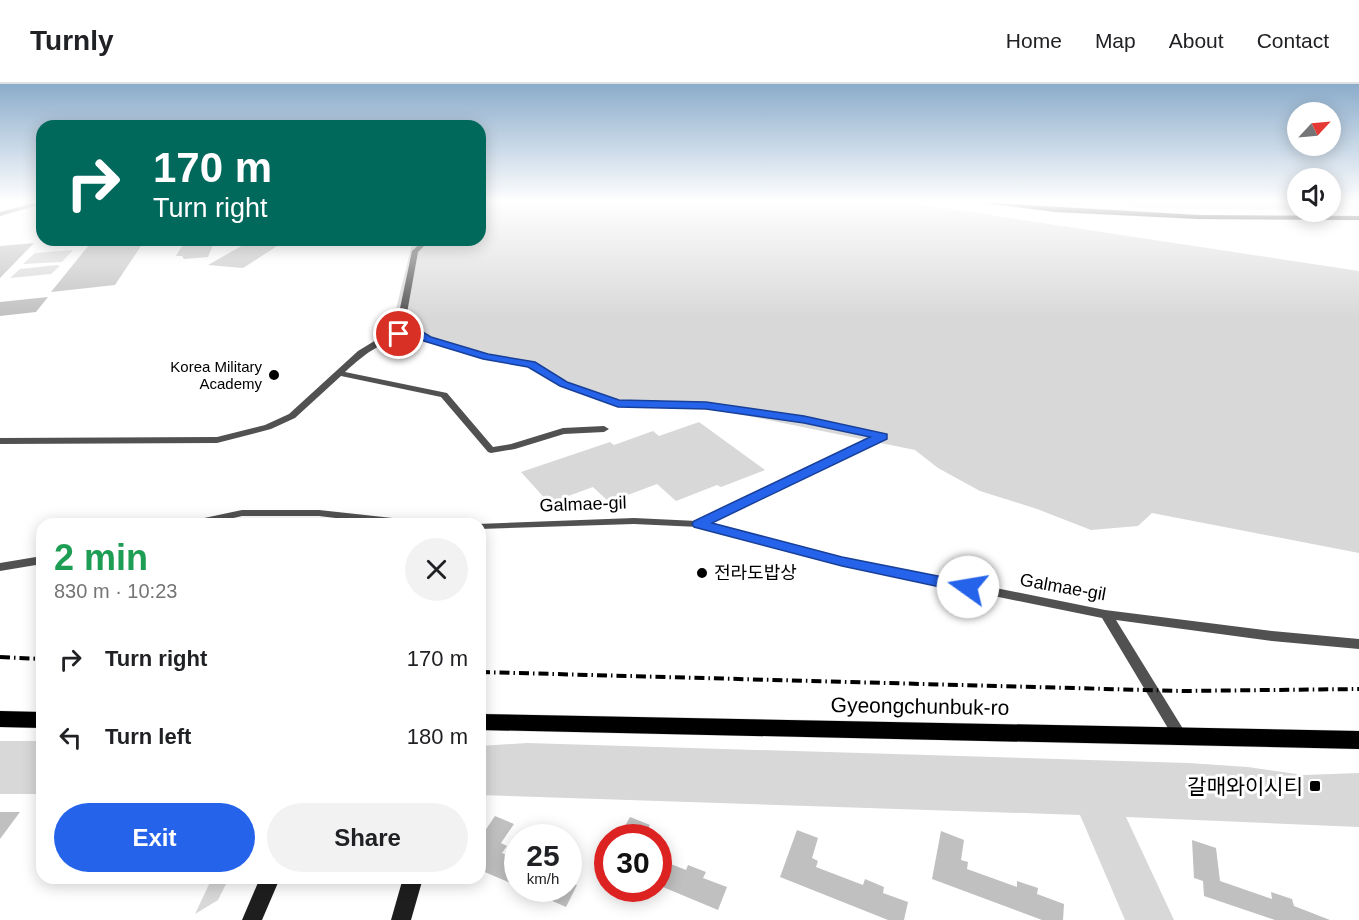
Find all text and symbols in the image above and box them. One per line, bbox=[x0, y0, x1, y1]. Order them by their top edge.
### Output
text: Turnly bbox=[30, 25, 113, 56]
text: Home bbox=[1006, 29, 1062, 52]
text: Map bbox=[1095, 29, 1136, 52]
text: About bbox=[1169, 29, 1224, 52]
text: Contact bbox=[1257, 29, 1329, 52]
north arrow bbox=[1287, 102, 1341, 156]
map controls bbox=[1287, 102, 1341, 222]
icon: right bbox=[54, 144, 132, 222]
text: 170 m bbox=[153, 144, 272, 191]
button: sound bbox=[1287, 168, 1341, 222]
text: Turn right bbox=[153, 193, 268, 223]
pin bbox=[373, 308, 424, 359]
icon: arrive bbox=[382, 317, 415, 350]
place label: Korea Military Academy bbox=[170, 358, 262, 392]
marker: Korea Military Academy bbox=[267, 368, 281, 382]
street label: Galmae-gil bbox=[539, 492, 627, 516]
text: 2 min bbox=[54, 537, 148, 578]
button: close bbox=[405, 538, 468, 601]
position arrow bbox=[936, 555, 1000, 619]
place label: 전라도밥상 bbox=[714, 563, 797, 583]
marker: 전라도밥상 bbox=[695, 566, 709, 580]
street label: Galmae-gil bbox=[1018, 570, 1108, 604]
text: 830 m · 10:23 bbox=[54, 580, 177, 602]
icon: right bbox=[54, 643, 87, 676]
text: Turn right bbox=[105, 646, 207, 671]
text: 170 m bbox=[407, 646, 468, 671]
street label: Gyeongchunbuk-ro bbox=[831, 693, 1009, 719]
icon: left bbox=[54, 721, 87, 754]
text: Turn left bbox=[105, 724, 191, 749]
text: 180 m bbox=[407, 724, 468, 749]
place label: 갈매와이시티 bbox=[1187, 775, 1303, 798]
marker: 갈매와이시티 bbox=[1308, 779, 1322, 793]
button: Exit bbox=[54, 803, 255, 872]
button: Share bbox=[267, 803, 468, 872]
speed limit sign: 30 bbox=[594, 824, 672, 902]
text: 25 bbox=[526, 839, 560, 872]
text: km/h bbox=[527, 870, 559, 887]

